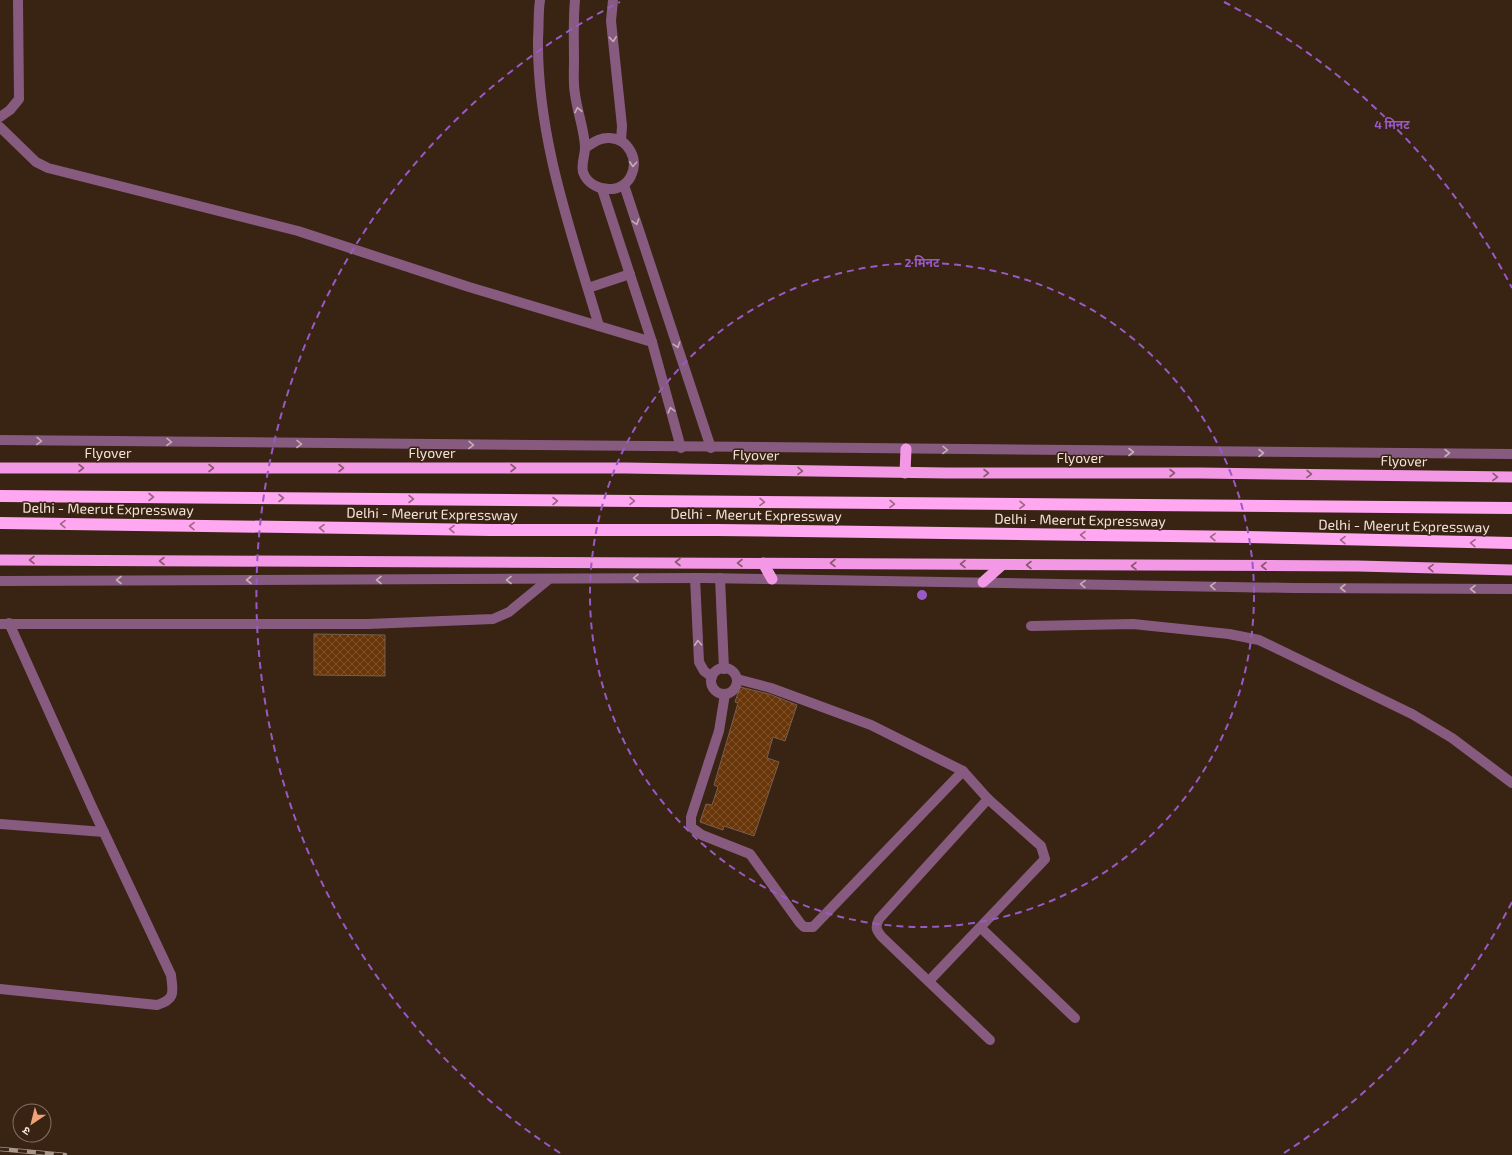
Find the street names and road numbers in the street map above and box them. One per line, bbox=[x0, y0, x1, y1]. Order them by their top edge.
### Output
street label: Flyover bbox=[84, 444, 132, 461]
street label: Flyover bbox=[408, 444, 456, 461]
street label: Flyover bbox=[732, 446, 780, 463]
street label: Flyover bbox=[1056, 449, 1104, 466]
street label: Flyover bbox=[1380, 452, 1428, 469]
street label: Delhi - Meerut Expressway bbox=[22, 499, 195, 519]
street label: Delhi - Meerut Expressway bbox=[346, 504, 519, 524]
street label: Delhi - Meerut Expressway bbox=[670, 505, 843, 525]
street label: Delhi - Meerut Expressway bbox=[994, 510, 1167, 530]
street label: Delhi - Meerut Expressway bbox=[1318, 516, 1491, 536]

